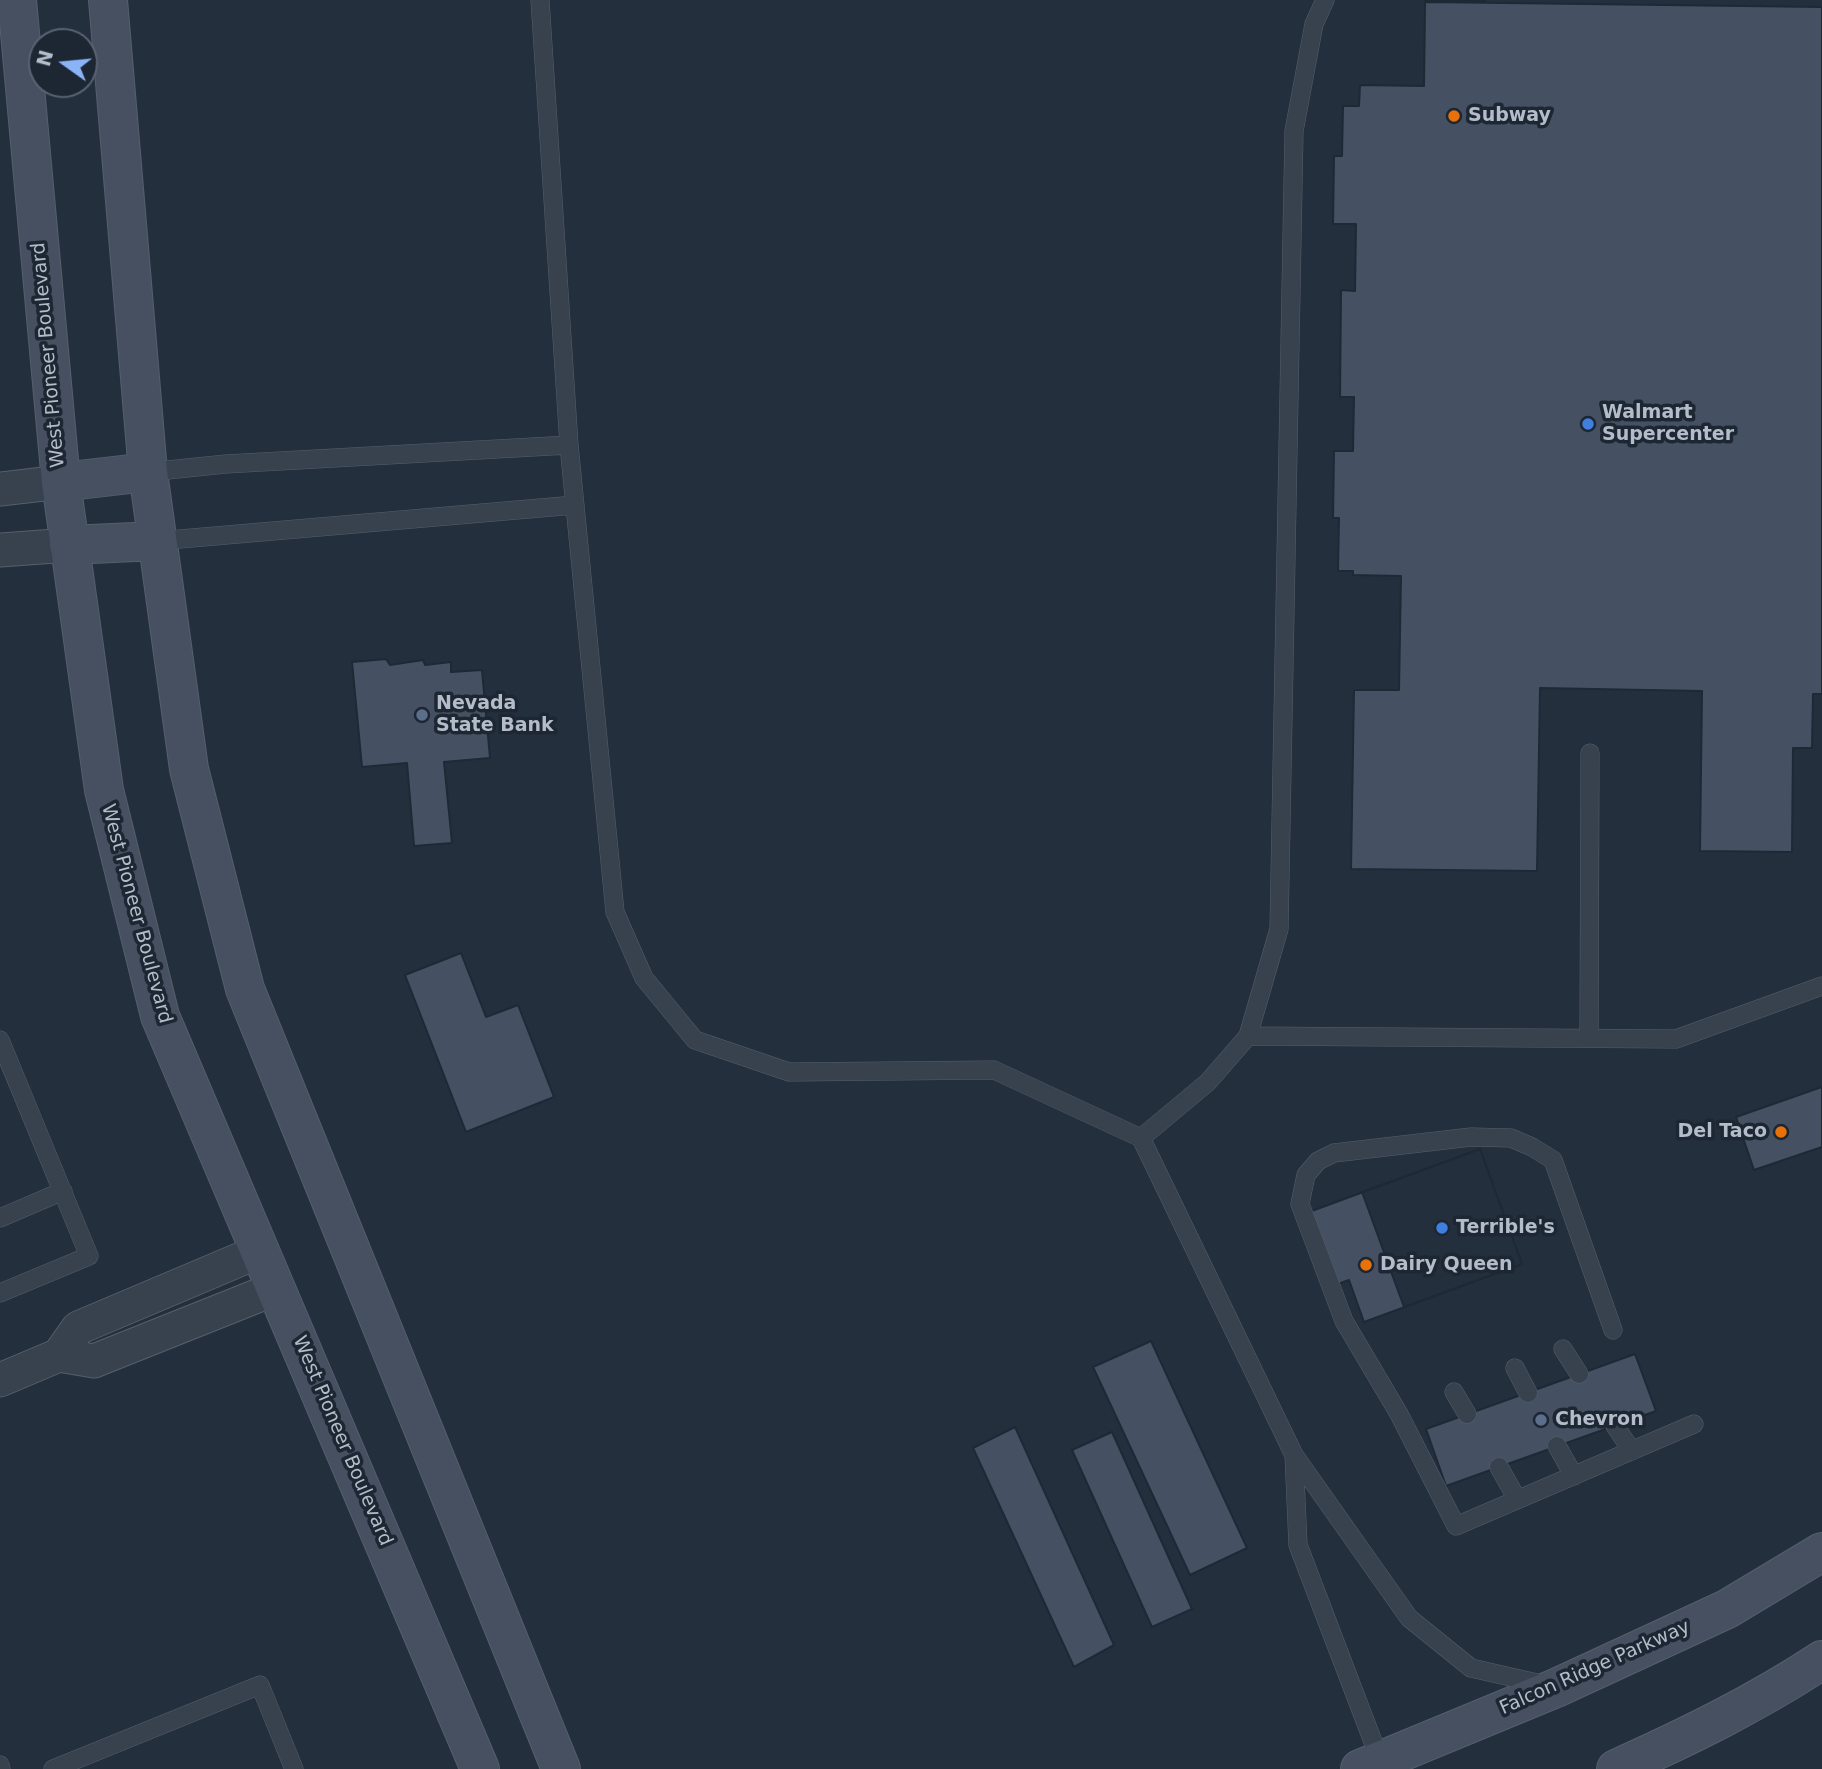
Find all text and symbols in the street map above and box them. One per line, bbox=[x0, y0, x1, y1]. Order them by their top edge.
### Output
north arrow bbox=[28, 28, 98, 98]
text: N bbox=[32, 48, 57, 69]
place label: Subway bbox=[1468, 105, 1551, 127]
marker: Subway bbox=[1446, 108, 1462, 124]
street label: West Pioneer Boulevard bbox=[28, 241, 70, 469]
place label: Walmart Supercenter bbox=[1602, 402, 1734, 446]
marker: Walmart Supercenter bbox=[1580, 416, 1596, 432]
place label: Nevada State Bank bbox=[436, 693, 554, 737]
marker: Nevada State Bank bbox=[414, 707, 430, 723]
street label: West Pioneer Boulevard bbox=[96, 802, 176, 1026]
place label: Del Taco bbox=[1678, 1121, 1767, 1143]
marker: Del Taco bbox=[1773, 1124, 1789, 1140]
place label: Terrible's bbox=[1456, 1217, 1555, 1239]
marker: Terrible's bbox=[1434, 1220, 1450, 1236]
place label: Dairy Queen bbox=[1380, 1254, 1512, 1276]
marker: Dairy Queen bbox=[1358, 1257, 1374, 1273]
street label: West Pioneer Boulevard bbox=[287, 1333, 397, 1549]
place label: Chevron bbox=[1555, 1409, 1644, 1431]
marker: Chevron bbox=[1533, 1412, 1549, 1428]
street label: Falcon Ridge Parkway bbox=[1496, 1616, 1694, 1720]

